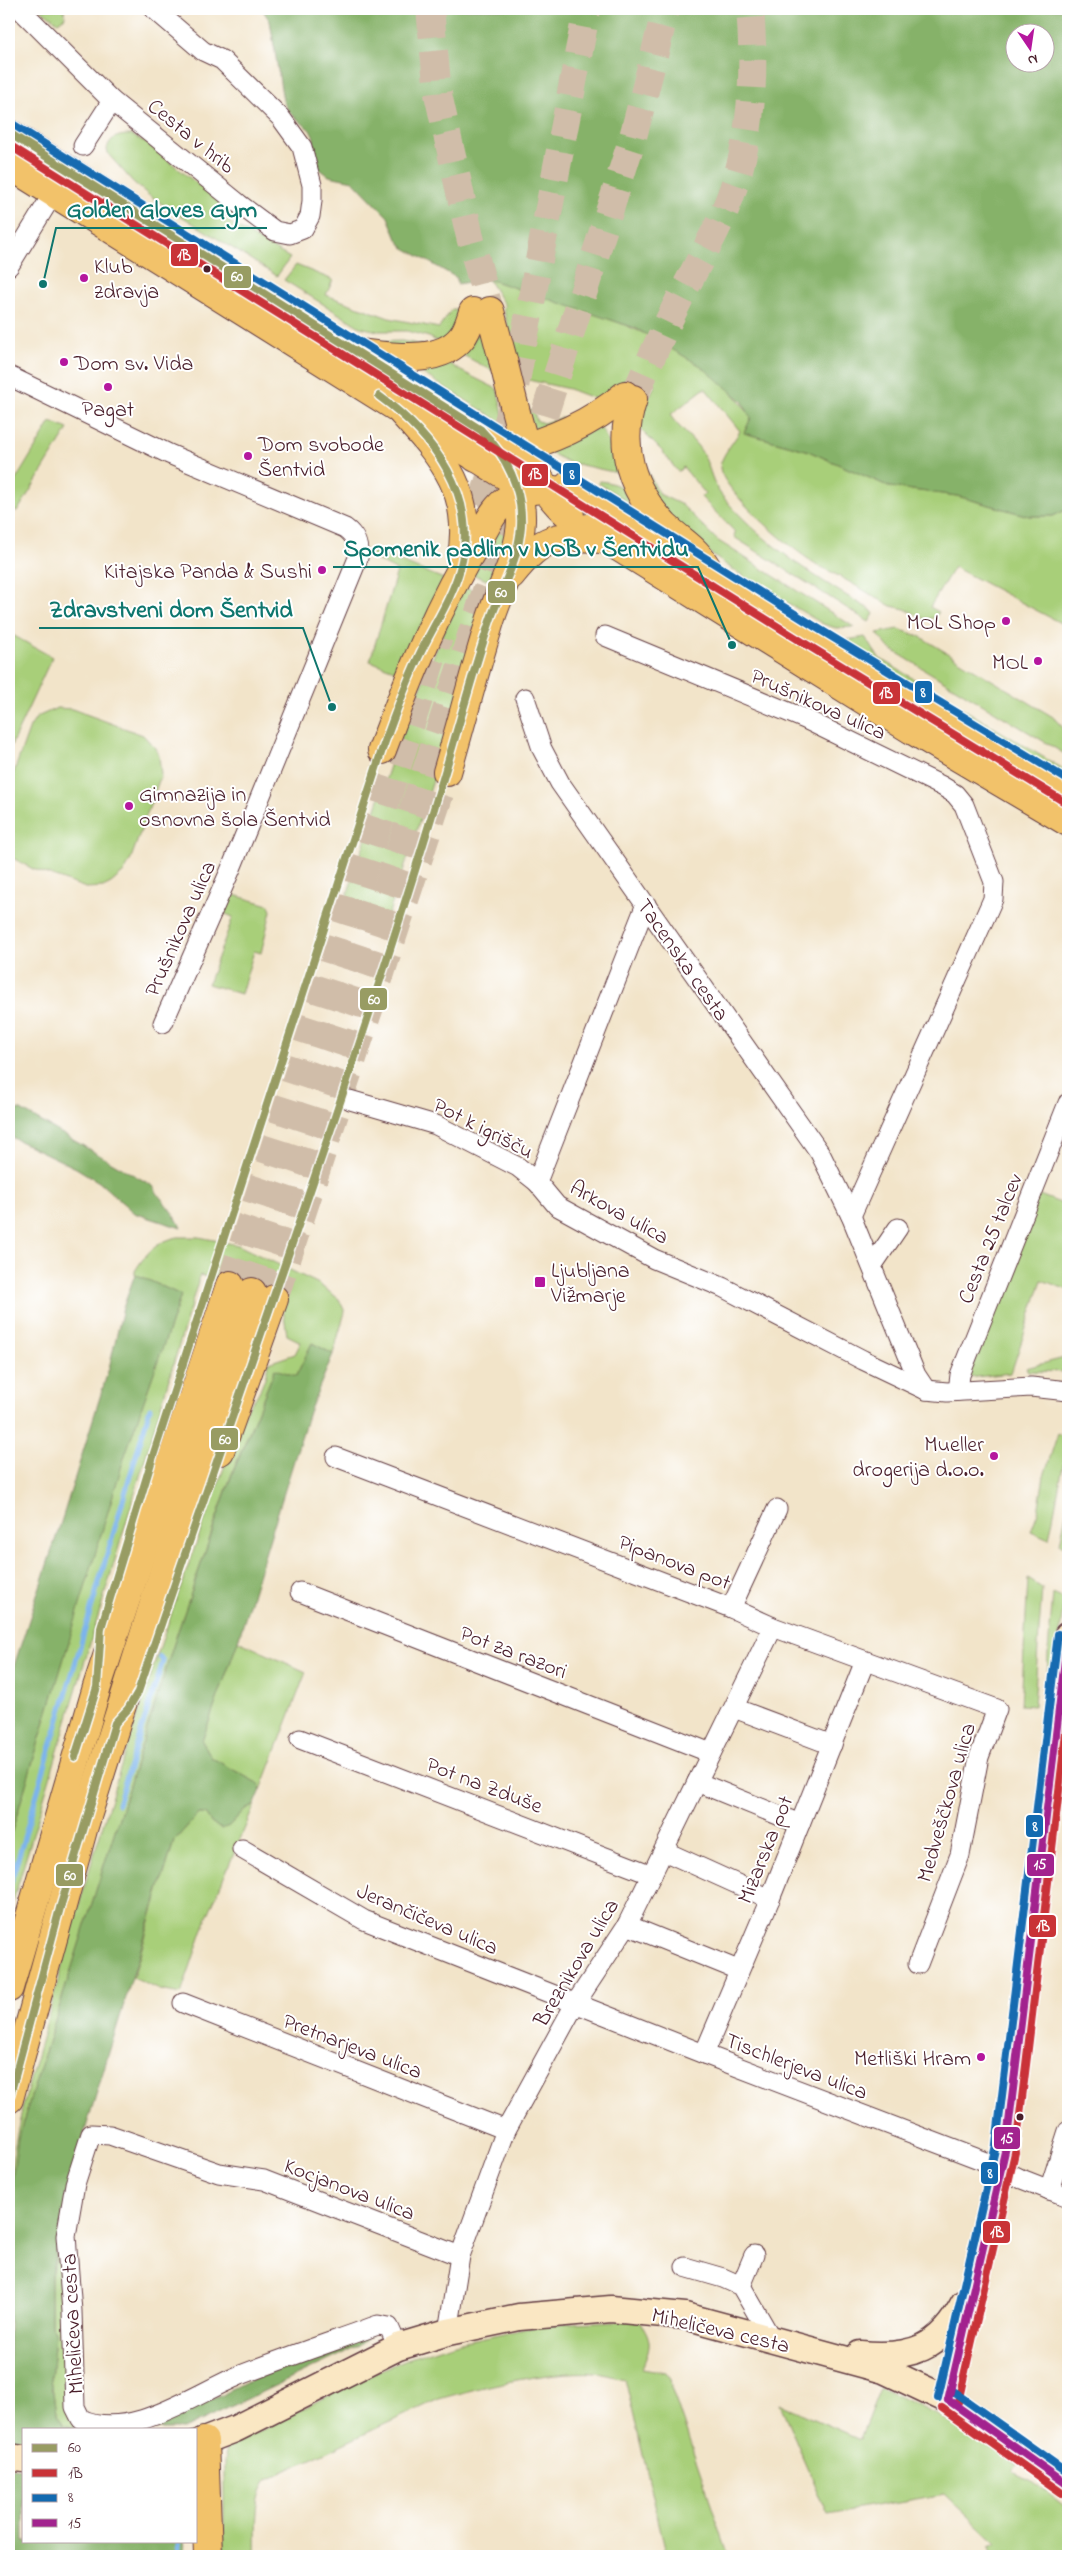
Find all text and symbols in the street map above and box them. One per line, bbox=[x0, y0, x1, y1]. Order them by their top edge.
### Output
north arrow bbox=[1004, 22, 1054, 72]
text: N bbox=[1026, 48, 1040, 70]
street label: Cesta v hrib bbox=[139, 92, 241, 183]
callout: Golden Gloves Gym bbox=[56, 189, 267, 228]
text: Golden Gloves Gym bbox=[67, 194, 258, 230]
line badge: 1B bbox=[170, 243, 199, 267]
text: 1B bbox=[177, 246, 192, 267]
place label: Klub zdravja bbox=[94, 252, 159, 309]
unlabelled marker bbox=[202, 264, 212, 274]
line badge: 60 bbox=[223, 265, 252, 289]
text: 60 bbox=[230, 267, 243, 288]
marker: Klub zdravja bbox=[78, 272, 90, 284]
place label: Dom sv. Vida bbox=[73, 349, 193, 381]
marker: Dom sv. Vida bbox=[58, 356, 70, 368]
marker: Pagat bbox=[102, 381, 114, 393]
place label: Pagat bbox=[82, 395, 135, 428]
place label: Dom svobode Šentvid bbox=[257, 430, 384, 487]
marker: Dom svobode Šentvid bbox=[242, 450, 254, 462]
line badge: 8 bbox=[562, 462, 581, 486]
line badge: 1B bbox=[521, 463, 549, 487]
text: 1B bbox=[528, 465, 543, 486]
text: 8 bbox=[568, 465, 575, 486]
callout: Spomenik padlim v NOB v Šentvidu bbox=[333, 528, 698, 567]
text: Spomenik padlim v NOB v Šentvidu bbox=[343, 533, 689, 568]
place label: Kitajska Panda & Sushi bbox=[104, 557, 312, 589]
marker: Kitajska Panda & Sushi bbox=[316, 564, 328, 576]
line badge: 60 bbox=[487, 580, 516, 604]
text: 60 bbox=[494, 583, 507, 604]
callout: Zdravstveni dom Šentvid bbox=[39, 589, 303, 628]
text: Zdravstveni dom Šentvid bbox=[49, 594, 293, 629]
place label: MOL Shop bbox=[907, 608, 996, 640]
marker: MOL Shop bbox=[1000, 615, 1012, 627]
place label: MOL bbox=[992, 648, 1029, 680]
marker: MOL bbox=[1032, 655, 1044, 667]
street label: Prušnikova ulica bbox=[745, 662, 891, 750]
line badge: 8 bbox=[914, 680, 933, 704]
line badge: 1B bbox=[872, 681, 901, 705]
text: 8 bbox=[919, 683, 926, 704]
text: 1B bbox=[879, 684, 894, 705]
place label: Gimnazija in osnovna šola Šentvid bbox=[139, 780, 331, 837]
marker: Gimnazija in osnovna šola Šentvid bbox=[123, 800, 135, 812]
street label: Prušnikova ulica bbox=[138, 856, 226, 1002]
street label: Tacenska cesta bbox=[627, 893, 736, 1029]
line badge: 60 bbox=[359, 987, 388, 1011]
text: 60 bbox=[367, 990, 380, 1011]
street label: Pot k igrišču bbox=[426, 1091, 538, 1170]
street label: Cesta 25 talcev bbox=[951, 1169, 1033, 1309]
street label: Arkova ulica bbox=[563, 1173, 674, 1254]
place label: Ljubljana Vižmarje bbox=[550, 1256, 630, 1313]
marker: Ljubljana Vižmarje bbox=[533, 1275, 547, 1289]
line badge: 60 bbox=[210, 1427, 239, 1451]
text: 60 bbox=[218, 1430, 231, 1451]
place label: Mueller drogerija d.o.o. bbox=[852, 1430, 984, 1488]
marker: Mueller drogerija d.o.o. bbox=[988, 1450, 1000, 1462]
street label: Pipanova pot bbox=[613, 1528, 735, 1600]
street label: Pot za razori bbox=[455, 1619, 571, 1689]
street label: Medveščkova ulica bbox=[910, 1719, 986, 1886]
street label: Pot na Zduše bbox=[421, 1750, 547, 1824]
street label: Mizarska pot bbox=[731, 1791, 803, 1909]
line badge: 8 bbox=[1025, 1814, 1044, 1838]
text: 8 bbox=[1031, 1817, 1038, 1838]
line badge: 15 bbox=[1026, 1853, 1055, 1877]
text: 15 bbox=[1034, 1855, 1046, 1876]
line badge: 60 bbox=[55, 1863, 84, 1887]
text: 60 bbox=[63, 1866, 76, 1887]
street label: Jerančičeva ulica bbox=[351, 1876, 503, 1965]
street label: Breznikova ulica bbox=[526, 1893, 628, 2034]
line badge: 1B bbox=[1028, 1914, 1057, 1938]
text: 1B bbox=[1036, 1917, 1051, 1938]
street label: Pretnarjeva ulica bbox=[278, 2007, 426, 2089]
street label: Tischlerjeva ulica bbox=[720, 2026, 872, 2110]
place label: Metliški Hram bbox=[854, 2044, 971, 2076]
marker: Metliški Hram bbox=[975, 2051, 987, 2063]
unlabelled marker bbox=[1015, 2112, 1025, 2122]
line badge: 15 bbox=[993, 2126, 1021, 2150]
text: 15 bbox=[1001, 2129, 1013, 2150]
street label: Kocjanova ulica bbox=[279, 2151, 419, 2230]
line badge: 8 bbox=[980, 2161, 999, 2185]
text: 8 bbox=[986, 2164, 993, 2185]
line badge: 1B bbox=[982, 2220, 1011, 2244]
text: 1B bbox=[990, 2223, 1005, 2244]
street label: Miheličeva cesta bbox=[54, 2253, 94, 2395]
street label: Miheličeva cesta bbox=[648, 2300, 793, 2363]
legend bbox=[22, 2428, 198, 2542]
text: 60 bbox=[68, 2437, 82, 2459]
text: 1B bbox=[68, 2463, 83, 2485]
text: 8 bbox=[68, 2487, 74, 2509]
text: 15 bbox=[68, 2513, 82, 2535]

